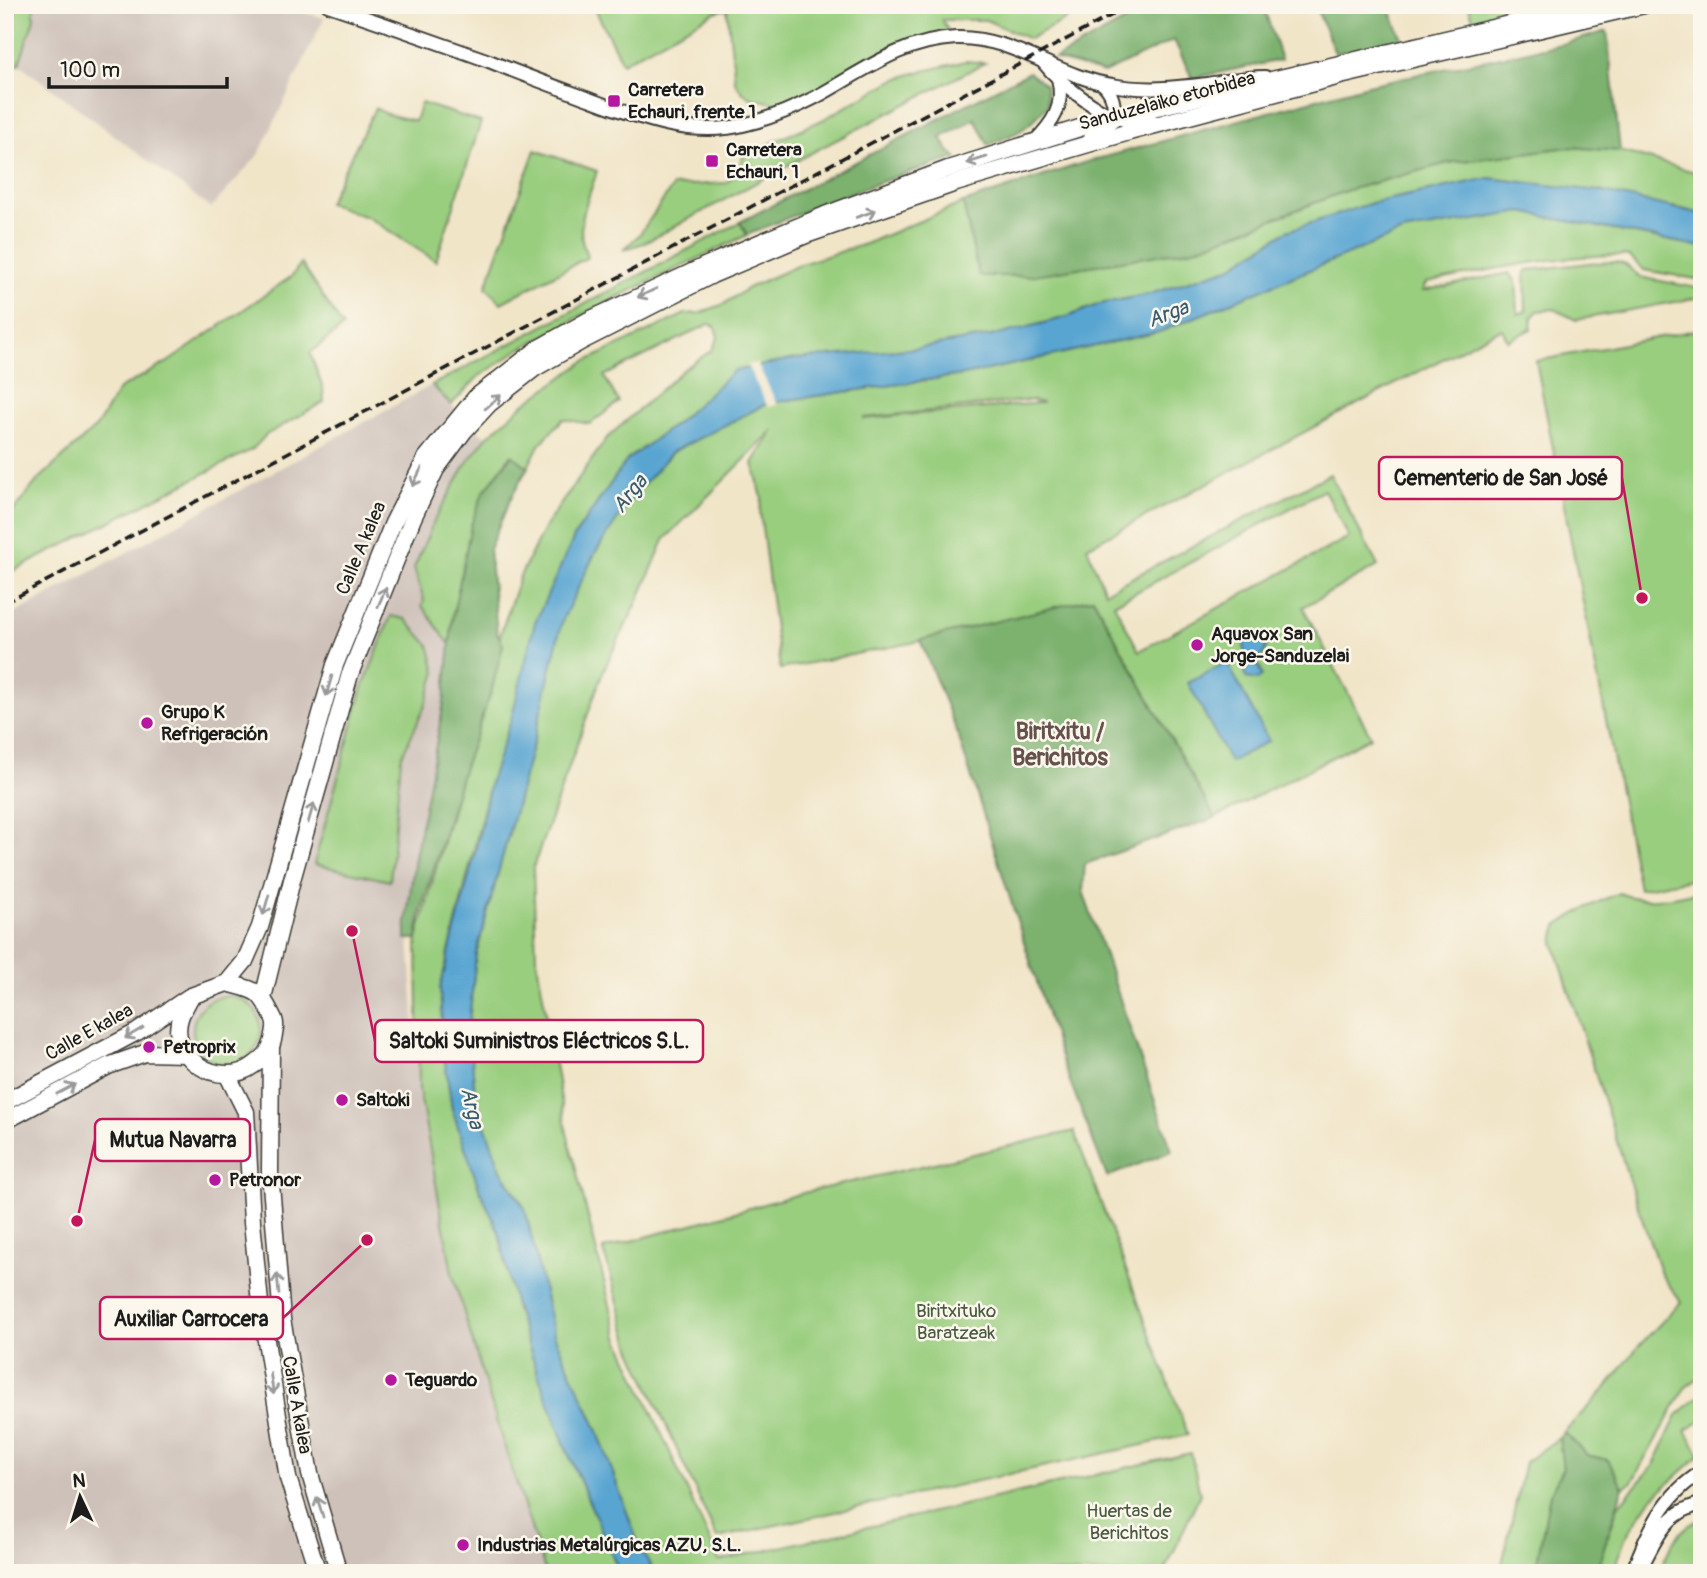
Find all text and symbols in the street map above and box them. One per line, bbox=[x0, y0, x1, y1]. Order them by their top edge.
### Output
scale bar bbox=[49, 46, 228, 90]
text: 100 m bbox=[60, 57, 120, 84]
street label: Sanduzelaiko etorbidea bbox=[1076, 66, 1258, 136]
place label: Carretera Echauri, frente 1 bbox=[628, 78, 756, 124]
marker: Carretera Echauri, frente 1 bbox=[606, 93, 622, 109]
place label: Carretera Echauri, 1 bbox=[726, 138, 802, 184]
marker: Carretera Echauri, 1 bbox=[704, 153, 720, 169]
one-way arrow bbox=[966, 154, 988, 167]
one-way arrow bbox=[855, 207, 877, 219]
one-way arrow bbox=[637, 287, 658, 300]
water label: Arga bbox=[1144, 294, 1193, 334]
one-way arrow bbox=[484, 394, 502, 410]
callout: Cementerio de San José bbox=[1379, 457, 1622, 499]
text: Cementerio de San José bbox=[1394, 465, 1608, 492]
one-way arrow bbox=[409, 466, 423, 487]
water label: Arga bbox=[606, 468, 654, 519]
street label: Calle A kalea bbox=[331, 498, 391, 598]
one-way arrow bbox=[376, 587, 389, 609]
place label: Aquavox San Jorge-Sanduzelai bbox=[1211, 622, 1350, 668]
marker: Aquavox San Jorge-Sanduzelai bbox=[1189, 637, 1205, 653]
one-way arrow bbox=[321, 675, 334, 697]
place label: Grupo K Refrigeración bbox=[161, 700, 268, 746]
marker: Grupo K Refrigeración bbox=[139, 715, 155, 731]
district label: Biritxitu / Berichitos bbox=[1012, 717, 1108, 772]
one-way arrow bbox=[305, 802, 318, 824]
one-way arrow bbox=[259, 893, 272, 916]
street label: Calle E kalea bbox=[41, 998, 137, 1066]
callout: Saltoki Suministros Eléctricos S.L. bbox=[375, 1020, 703, 1062]
one-way arrow bbox=[124, 1027, 145, 1040]
text: Saltoki Suministros Eléctricos S.L. bbox=[389, 1028, 689, 1055]
place label: Petroprix bbox=[163, 1035, 236, 1059]
marker: Petroprix bbox=[141, 1039, 157, 1055]
one-way arrow bbox=[55, 1082, 75, 1096]
water label: Arga bbox=[454, 1085, 490, 1132]
place label: Saltoki bbox=[356, 1088, 410, 1112]
marker: Saltoki bbox=[334, 1092, 350, 1108]
callout: Mutua Navarra bbox=[95, 1119, 250, 1161]
text: Mutua Navarra bbox=[110, 1127, 237, 1154]
place label: Petronor bbox=[229, 1168, 301, 1192]
marker: Petronor bbox=[207, 1172, 223, 1188]
one-way arrow bbox=[272, 1273, 285, 1296]
callout: Auxiliar Carrocera bbox=[100, 1297, 283, 1339]
park label: Biritxituko Baratzeak bbox=[916, 1299, 996, 1345]
text: Auxiliar Carrocera bbox=[113, 1306, 269, 1333]
street label: Calle A kalea bbox=[277, 1354, 317, 1456]
place label: Teguardo bbox=[404, 1368, 478, 1392]
one-way arrow bbox=[266, 1372, 279, 1395]
marker: Teguardo bbox=[383, 1372, 399, 1388]
north arrow bbox=[46, 1462, 116, 1532]
text: N bbox=[72, 1469, 86, 1493]
one-way arrow bbox=[312, 1497, 325, 1519]
park label: Huertas de Berichitos bbox=[1086, 1499, 1172, 1545]
place label: Industrias Metalúrgicas AZU, S.L. bbox=[477, 1533, 741, 1557]
marker: Industrias Metalúrgicas AZU, S.L. bbox=[455, 1537, 471, 1553]

